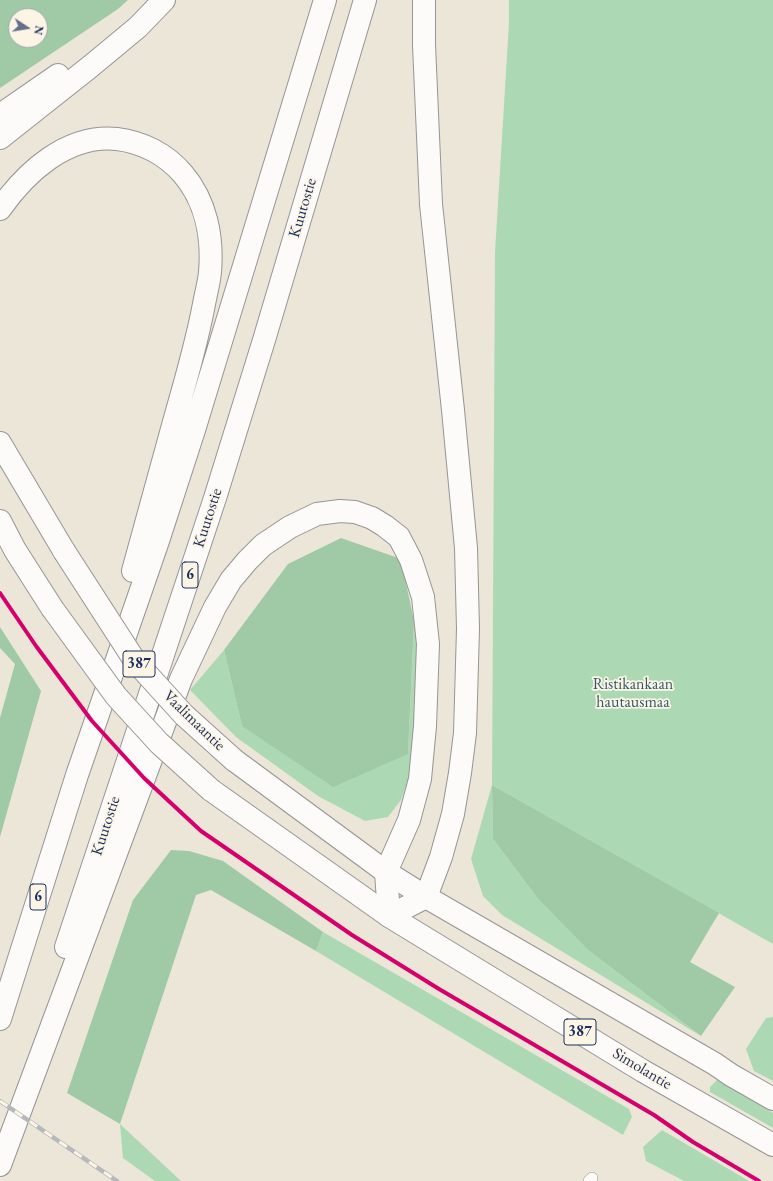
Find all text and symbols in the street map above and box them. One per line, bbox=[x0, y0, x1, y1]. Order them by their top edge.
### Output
north arrow bbox=[8, 8, 48, 48]
text: N bbox=[31, 24, 47, 36]
street label: Kuutostie bbox=[285, 176, 321, 240]
street label: Kuutostie bbox=[189, 486, 227, 550]
road number: 6 bbox=[182, 562, 198, 588]
road number: 387 bbox=[123, 651, 155, 677]
park label: Ristikankaan hautausmaa bbox=[593, 675, 673, 713]
street label: Vaalimaantie bbox=[159, 687, 229, 755]
street label: Kuutostie bbox=[87, 794, 125, 858]
road number: 6 bbox=[30, 884, 46, 910]
road number: 387 bbox=[564, 1019, 596, 1045]
street label: Simolantie bbox=[609, 1044, 675, 1094]

